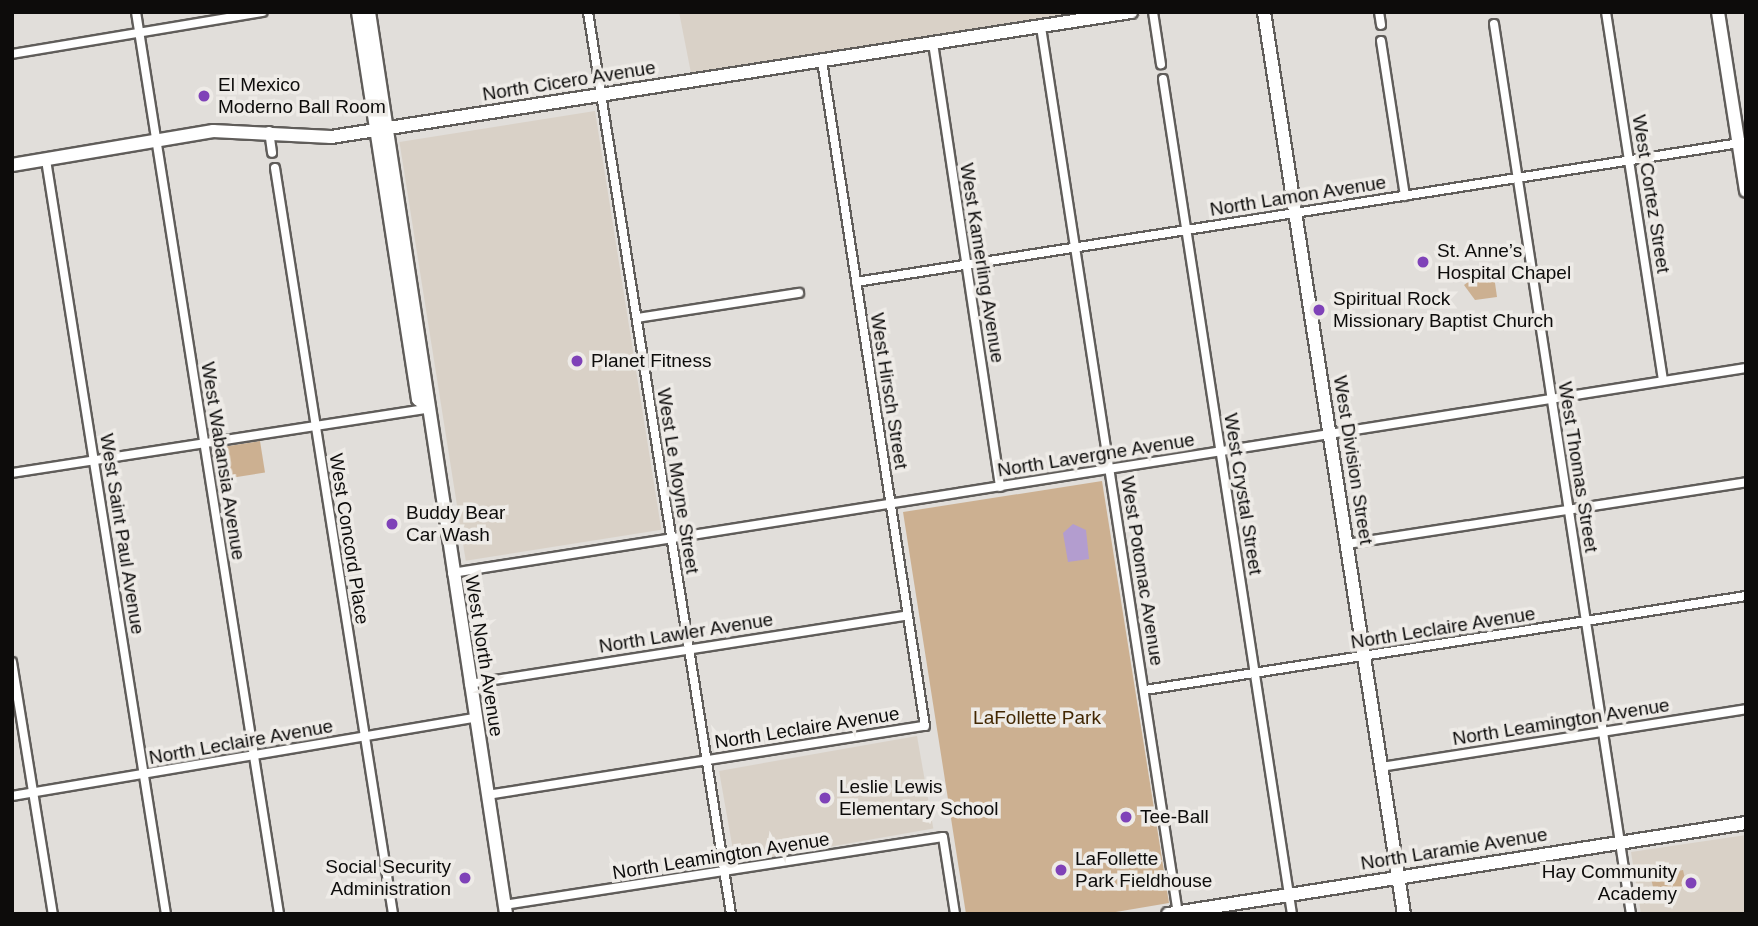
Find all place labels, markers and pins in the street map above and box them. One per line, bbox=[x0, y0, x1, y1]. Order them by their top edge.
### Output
place label: El Mexico Moderno Ball Room bbox=[218, 74, 386, 118]
marker: El Mexico Moderno Ball Room bbox=[196, 88, 212, 104]
place label: St. Anne’s Hospital Chapel bbox=[1437, 240, 1571, 284]
marker: St. Anne’s Hospital Chapel bbox=[1415, 254, 1431, 270]
place label: Spiritual Rock Missionary Baptist Church bbox=[1333, 288, 1554, 332]
marker: Spiritual Rock Missionary Baptist Church bbox=[1311, 302, 1327, 318]
place label: Planet Fitness bbox=[591, 350, 711, 372]
marker: Planet Fitness bbox=[569, 353, 585, 369]
place label: Buddy Bear Car Wash bbox=[406, 502, 505, 546]
marker: Buddy Bear Car Wash bbox=[384, 516, 400, 532]
place label: Leslie Lewis Elementary School bbox=[839, 776, 998, 820]
marker: Leslie Lewis Elementary School bbox=[817, 790, 833, 806]
place label: Tee-Ball bbox=[1140, 806, 1209, 828]
marker: Tee-Ball bbox=[1118, 809, 1134, 825]
place label: LaFollette Park Fieldhouse bbox=[1075, 848, 1212, 892]
place label: Social Security Administration bbox=[325, 856, 451, 900]
place label: Hay Community Academy bbox=[1542, 861, 1677, 905]
marker: LaFollette Park Fieldhouse bbox=[1053, 862, 1069, 878]
marker: Social Security Administration bbox=[457, 870, 473, 886]
marker: Hay Community Academy bbox=[1683, 875, 1699, 891]

